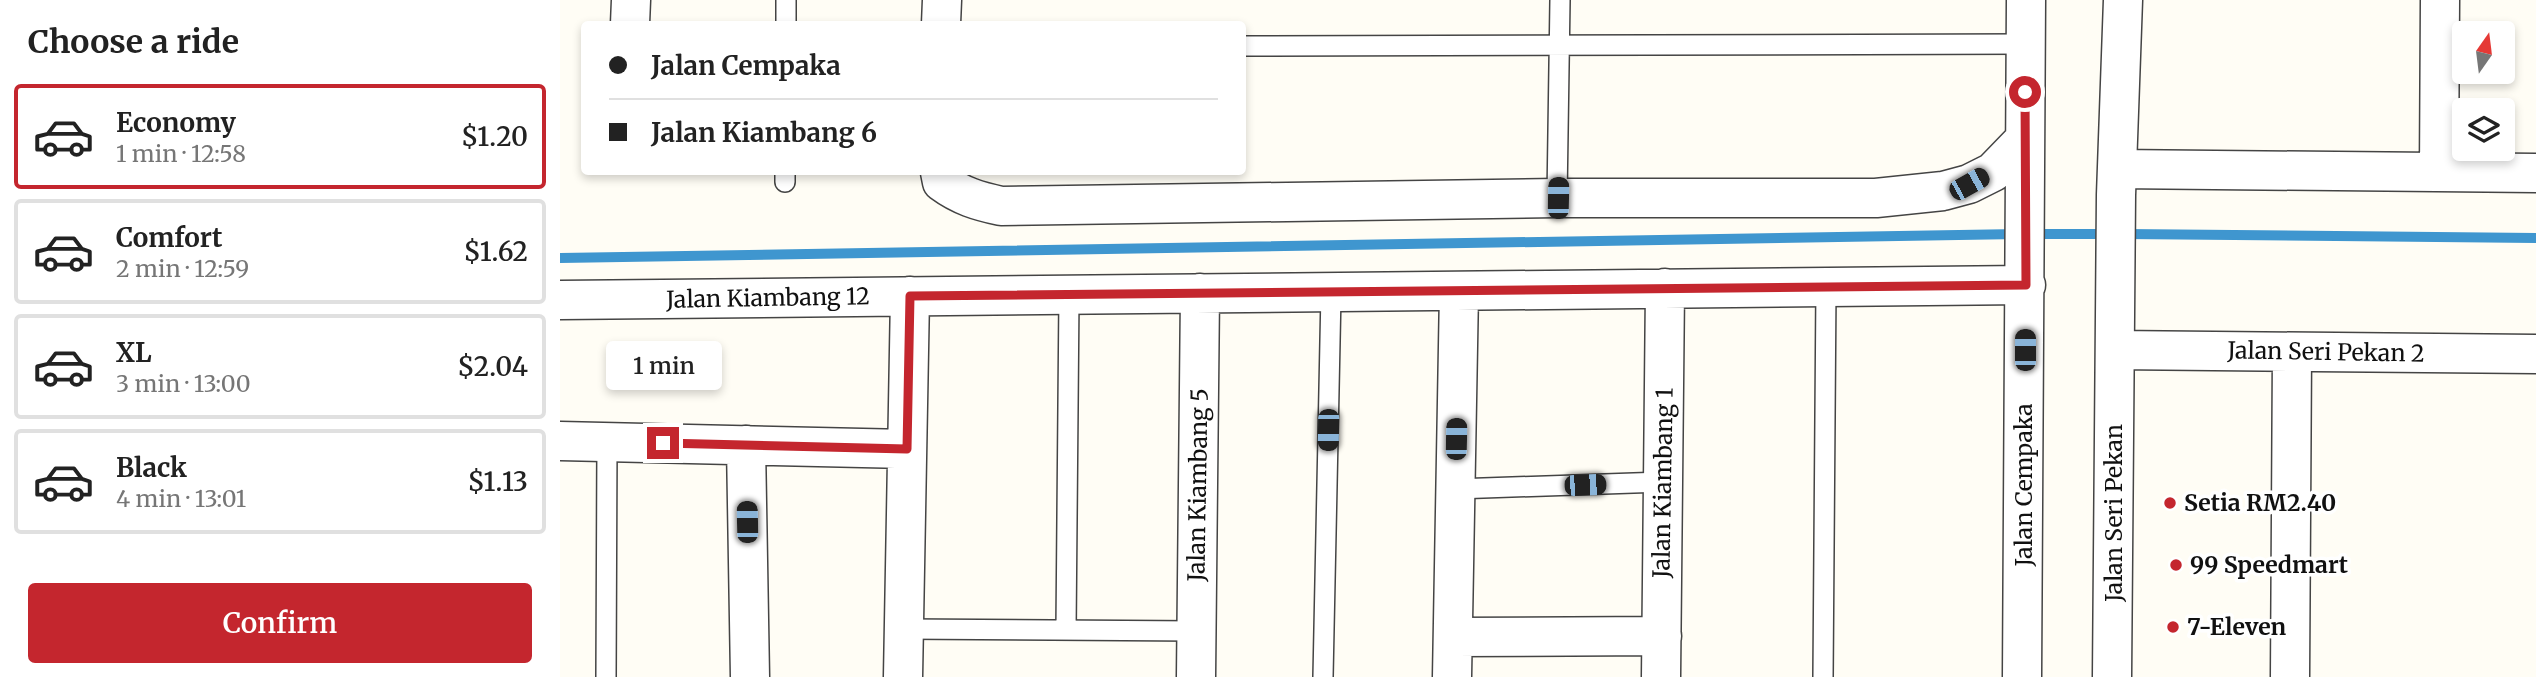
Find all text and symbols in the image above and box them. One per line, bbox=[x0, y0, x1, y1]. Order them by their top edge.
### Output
north arrow bbox=[2452, 21, 2515, 84]
map controls bbox=[2452, 21, 2515, 161]
text: Choose a ride bbox=[28, 22, 239, 62]
text: Jalan Cempaka bbox=[651, 49, 841, 82]
route start bbox=[2009, 76, 2041, 108]
button: layers bbox=[2452, 98, 2515, 161]
icon: car bbox=[32, 105, 95, 168]
text: Economy bbox=[116, 106, 236, 139]
text: Jalan Kiambang 6 bbox=[651, 116, 877, 149]
text: $1.20 bbox=[461, 120, 528, 153]
text: 1 min · 12:58 bbox=[116, 139, 246, 168]
car bbox=[1946, 165, 1993, 203]
car bbox=[1548, 177, 1569, 219]
icon: car bbox=[32, 220, 95, 283]
text: Comfort bbox=[116, 221, 222, 254]
text: $1.62 bbox=[464, 235, 528, 268]
text: 2 min · 12:59 bbox=[116, 254, 249, 283]
street label: Jalan Kiambang 12 bbox=[665, 281, 870, 314]
car bbox=[2015, 329, 2036, 371]
icon: car bbox=[32, 335, 95, 398]
street label: Jalan Seri Pekan 2 bbox=[2226, 335, 2425, 368]
text: XL bbox=[116, 336, 152, 369]
callout: 1 min bbox=[605, 342, 721, 390]
text: $2.04 bbox=[457, 350, 528, 383]
text: 1 min bbox=[633, 351, 695, 380]
text: 3 min · 13:00 bbox=[116, 369, 251, 398]
street label: Jalan Kiambang 5 bbox=[1181, 388, 1214, 583]
street label: Jalan Kiambang 1 bbox=[1646, 388, 1679, 579]
street label: Jalan Cempaka bbox=[2009, 403, 2038, 568]
car bbox=[1318, 409, 1339, 451]
car bbox=[1446, 418, 1467, 460]
street label: Jalan Seri Pekan bbox=[2099, 424, 2128, 603]
route end bbox=[647, 427, 679, 459]
icon: car bbox=[32, 450, 95, 513]
text: Black bbox=[116, 451, 187, 484]
text: $1.13 bbox=[468, 465, 528, 498]
car bbox=[1564, 474, 1607, 496]
text: 4 min · 13:01 bbox=[116, 484, 246, 513]
place label: Setia RM2.40 bbox=[2184, 488, 2336, 517]
marker: Setia RM2.40 bbox=[2162, 495, 2178, 511]
car bbox=[737, 501, 758, 543]
place label: 99 Speedmart bbox=[2190, 550, 2348, 579]
marker: 99 Speedmart bbox=[2168, 557, 2184, 573]
button: Confirm bbox=[28, 583, 532, 663]
place label: 7-Eleven bbox=[2187, 612, 2286, 641]
marker: 7-Eleven bbox=[2165, 619, 2181, 635]

